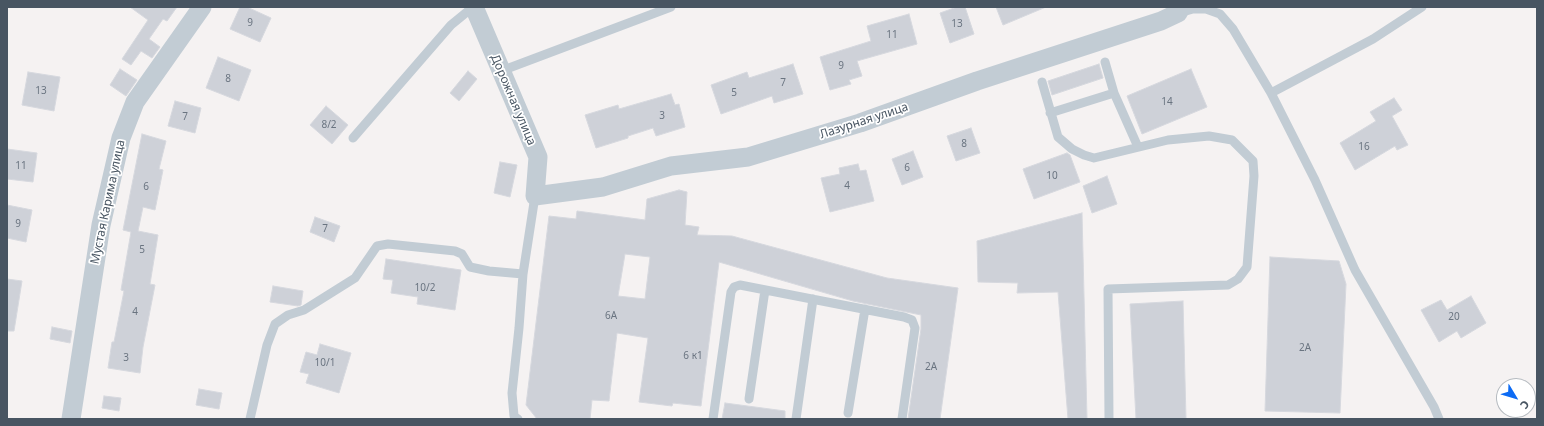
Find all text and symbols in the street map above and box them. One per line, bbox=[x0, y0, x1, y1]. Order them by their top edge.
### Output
house number: 9 bbox=[247, 17, 253, 29]
house number: 13 bbox=[951, 18, 963, 30]
house number: 11 bbox=[886, 29, 898, 41]
street label: Дорожная улица bbox=[487, 52, 539, 148]
house number: 9 bbox=[838, 60, 844, 72]
house number: 8 bbox=[225, 73, 231, 85]
house number: 7 bbox=[780, 77, 786, 89]
house number: 13 bbox=[35, 85, 47, 97]
house number: 5 bbox=[731, 87, 737, 99]
house number: 14 bbox=[1161, 96, 1173, 108]
street label: Лазурная улица bbox=[818, 100, 910, 142]
house number: 3 bbox=[659, 110, 665, 122]
house number: 7 bbox=[182, 111, 188, 123]
house number: 8/2 bbox=[321, 119, 337, 131]
house number: 8 bbox=[961, 138, 967, 150]
street label: Мустая Карима улица bbox=[88, 139, 128, 265]
house number: 16 bbox=[1358, 141, 1370, 153]
house number: 11 bbox=[15, 160, 27, 172]
house number: 6 bbox=[904, 162, 910, 174]
house number: 10 bbox=[1046, 170, 1058, 182]
house number: 4 bbox=[844, 180, 850, 192]
house number: 6 bbox=[143, 181, 149, 193]
house number: 9 bbox=[15, 218, 21, 230]
house number: 7 bbox=[322, 223, 328, 235]
house number: 5 bbox=[139, 244, 145, 256]
house number: 10/2 bbox=[415, 282, 435, 294]
house number: 4 bbox=[132, 306, 138, 318]
house number: 6А bbox=[605, 310, 617, 322]
house number: 20 bbox=[1448, 311, 1460, 323]
house number: 2А bbox=[1299, 342, 1311, 354]
house number: 6 к1 bbox=[683, 350, 703, 362]
house number: 3 bbox=[123, 352, 129, 364]
house number: 10/1 bbox=[315, 357, 335, 369]
house number: 2А bbox=[925, 361, 937, 373]
north arrow bbox=[1496, 378, 1536, 418]
text: С bbox=[1517, 398, 1533, 412]

